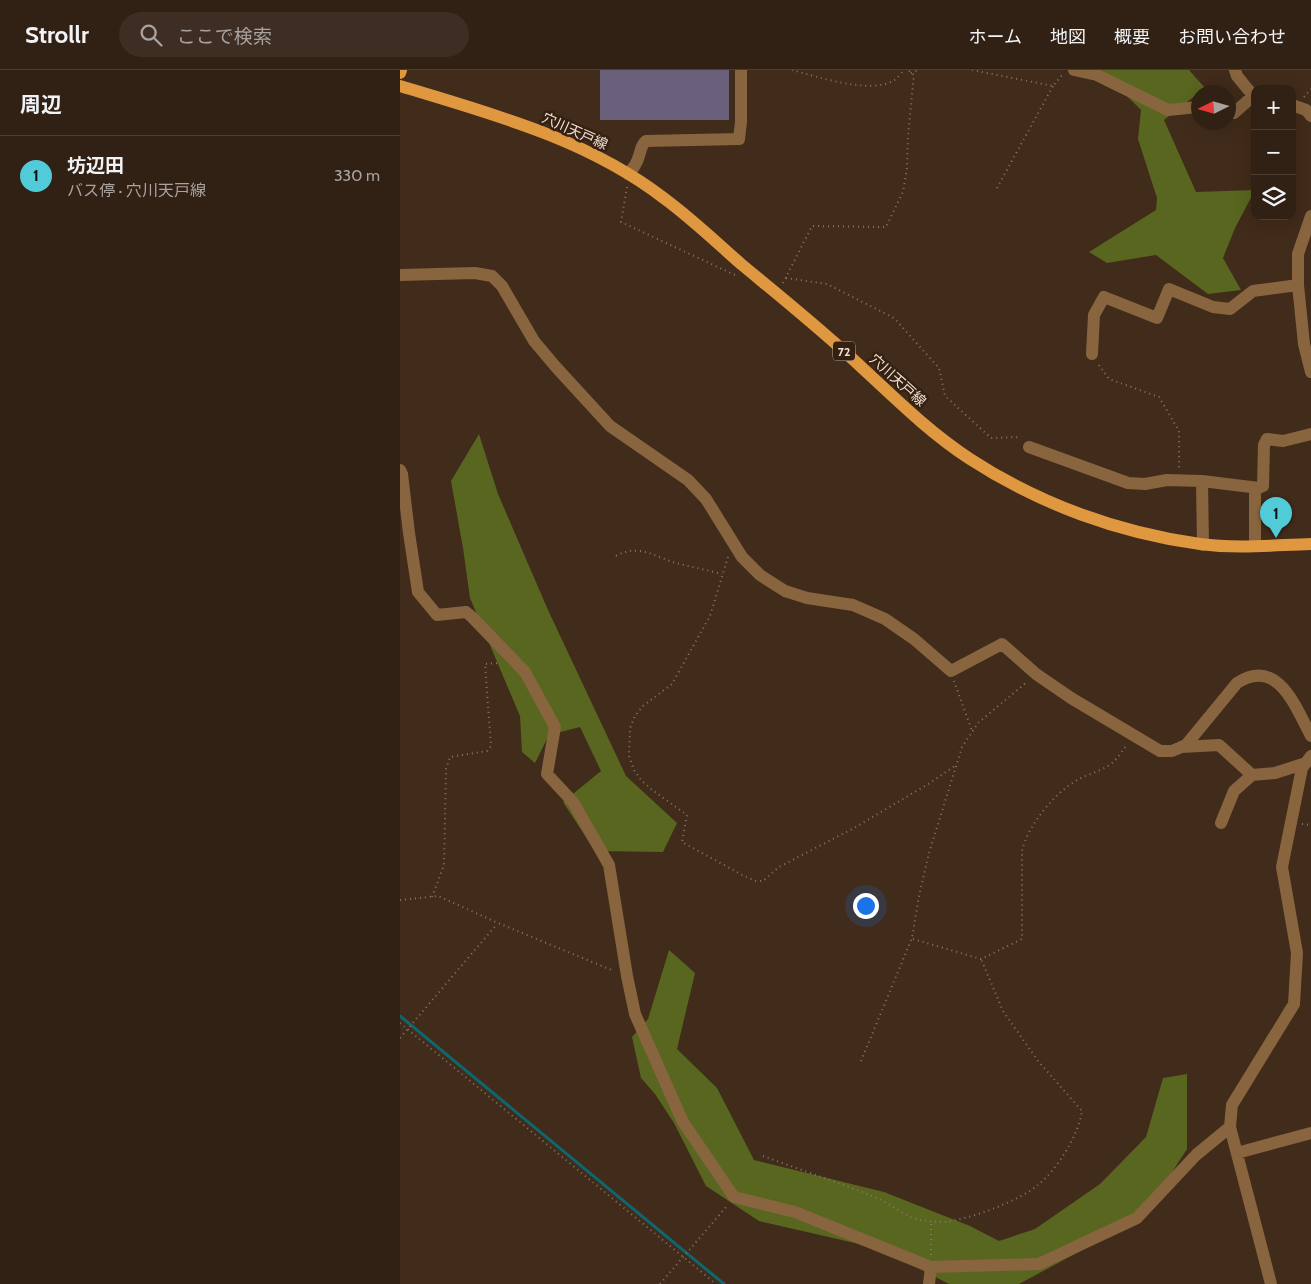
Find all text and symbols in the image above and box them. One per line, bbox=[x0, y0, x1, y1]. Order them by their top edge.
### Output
search box bbox=[119, 12, 469, 57]
text: Strollr bbox=[25, 20, 89, 49]
icon: search bbox=[137, 21, 165, 49]
text: ここで検索 bbox=[177, 25, 272, 48]
text: ホーム bbox=[969, 26, 1022, 48]
text: 地図 bbox=[1050, 26, 1086, 48]
text: 概要 bbox=[1114, 26, 1150, 48]
text: お問い合わせ bbox=[1178, 26, 1286, 48]
north arrow bbox=[1191, 85, 1236, 130]
map controls bbox=[1251, 85, 1296, 220]
button: + bbox=[1251, 85, 1296, 130]
text: 周辺 bbox=[20, 92, 62, 117]
street label: 穴川天戸線 bbox=[539, 109, 611, 153]
button: − bbox=[1251, 130, 1296, 175]
text: 坊辺田 bbox=[67, 154, 124, 177]
text: 1 bbox=[33, 166, 39, 185]
text: 330 m bbox=[334, 166, 380, 185]
button: layers bbox=[1251, 175, 1296, 220]
text: バス停 · 穴川天戸線 bbox=[67, 181, 206, 200]
road number: 72 bbox=[833, 342, 855, 360]
street label: 穴川天戸線 bbox=[866, 350, 930, 410]
pin: 1 bbox=[1260, 497, 1292, 538]
your location bbox=[853, 893, 879, 919]

